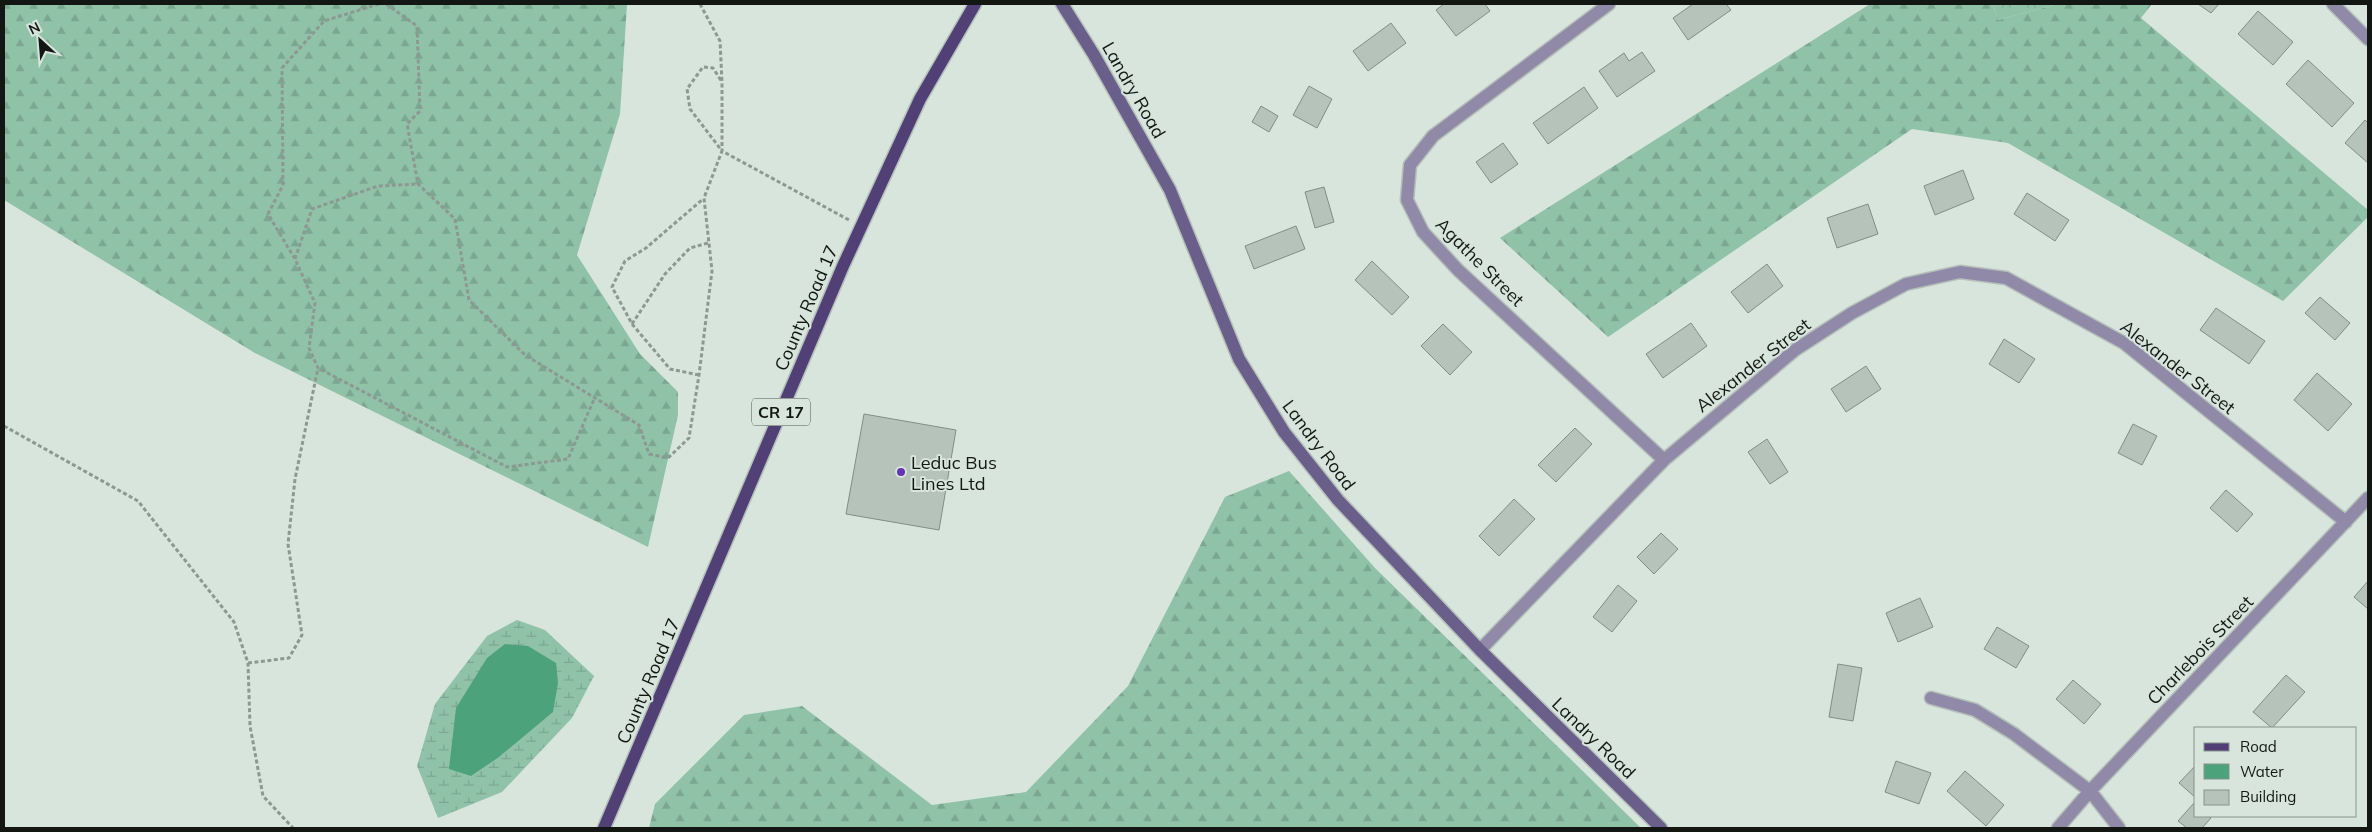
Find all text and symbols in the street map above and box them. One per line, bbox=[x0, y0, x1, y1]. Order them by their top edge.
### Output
north arrow bbox=[15, 15, 65, 65]
text: N bbox=[26, 18, 43, 39]
street label: Landry Road bbox=[1097, 38, 1171, 142]
street label: Agathe Street bbox=[1431, 213, 1529, 311]
street label: County Road 17 bbox=[769, 242, 843, 374]
street label: Alexander Street bbox=[1691, 313, 1815, 417]
street label: Alexander Street bbox=[2116, 315, 2240, 419]
street label: Landry Road bbox=[1277, 395, 1361, 495]
road number: CR 17 bbox=[752, 398, 810, 426]
place label: Leduc Bus Lines Ltd bbox=[911, 451, 997, 495]
marker: Leduc Bus Lines Ltd bbox=[895, 466, 907, 478]
street label: Charlebois Street bbox=[2142, 591, 2258, 709]
street label: County Road 17 bbox=[611, 615, 685, 747]
street label: Landry Road bbox=[1547, 692, 1641, 784]
legend bbox=[2194, 727, 2357, 817]
text: Road bbox=[2240, 737, 2277, 756]
text: Water bbox=[2240, 762, 2284, 781]
text: Building bbox=[2240, 787, 2296, 806]

